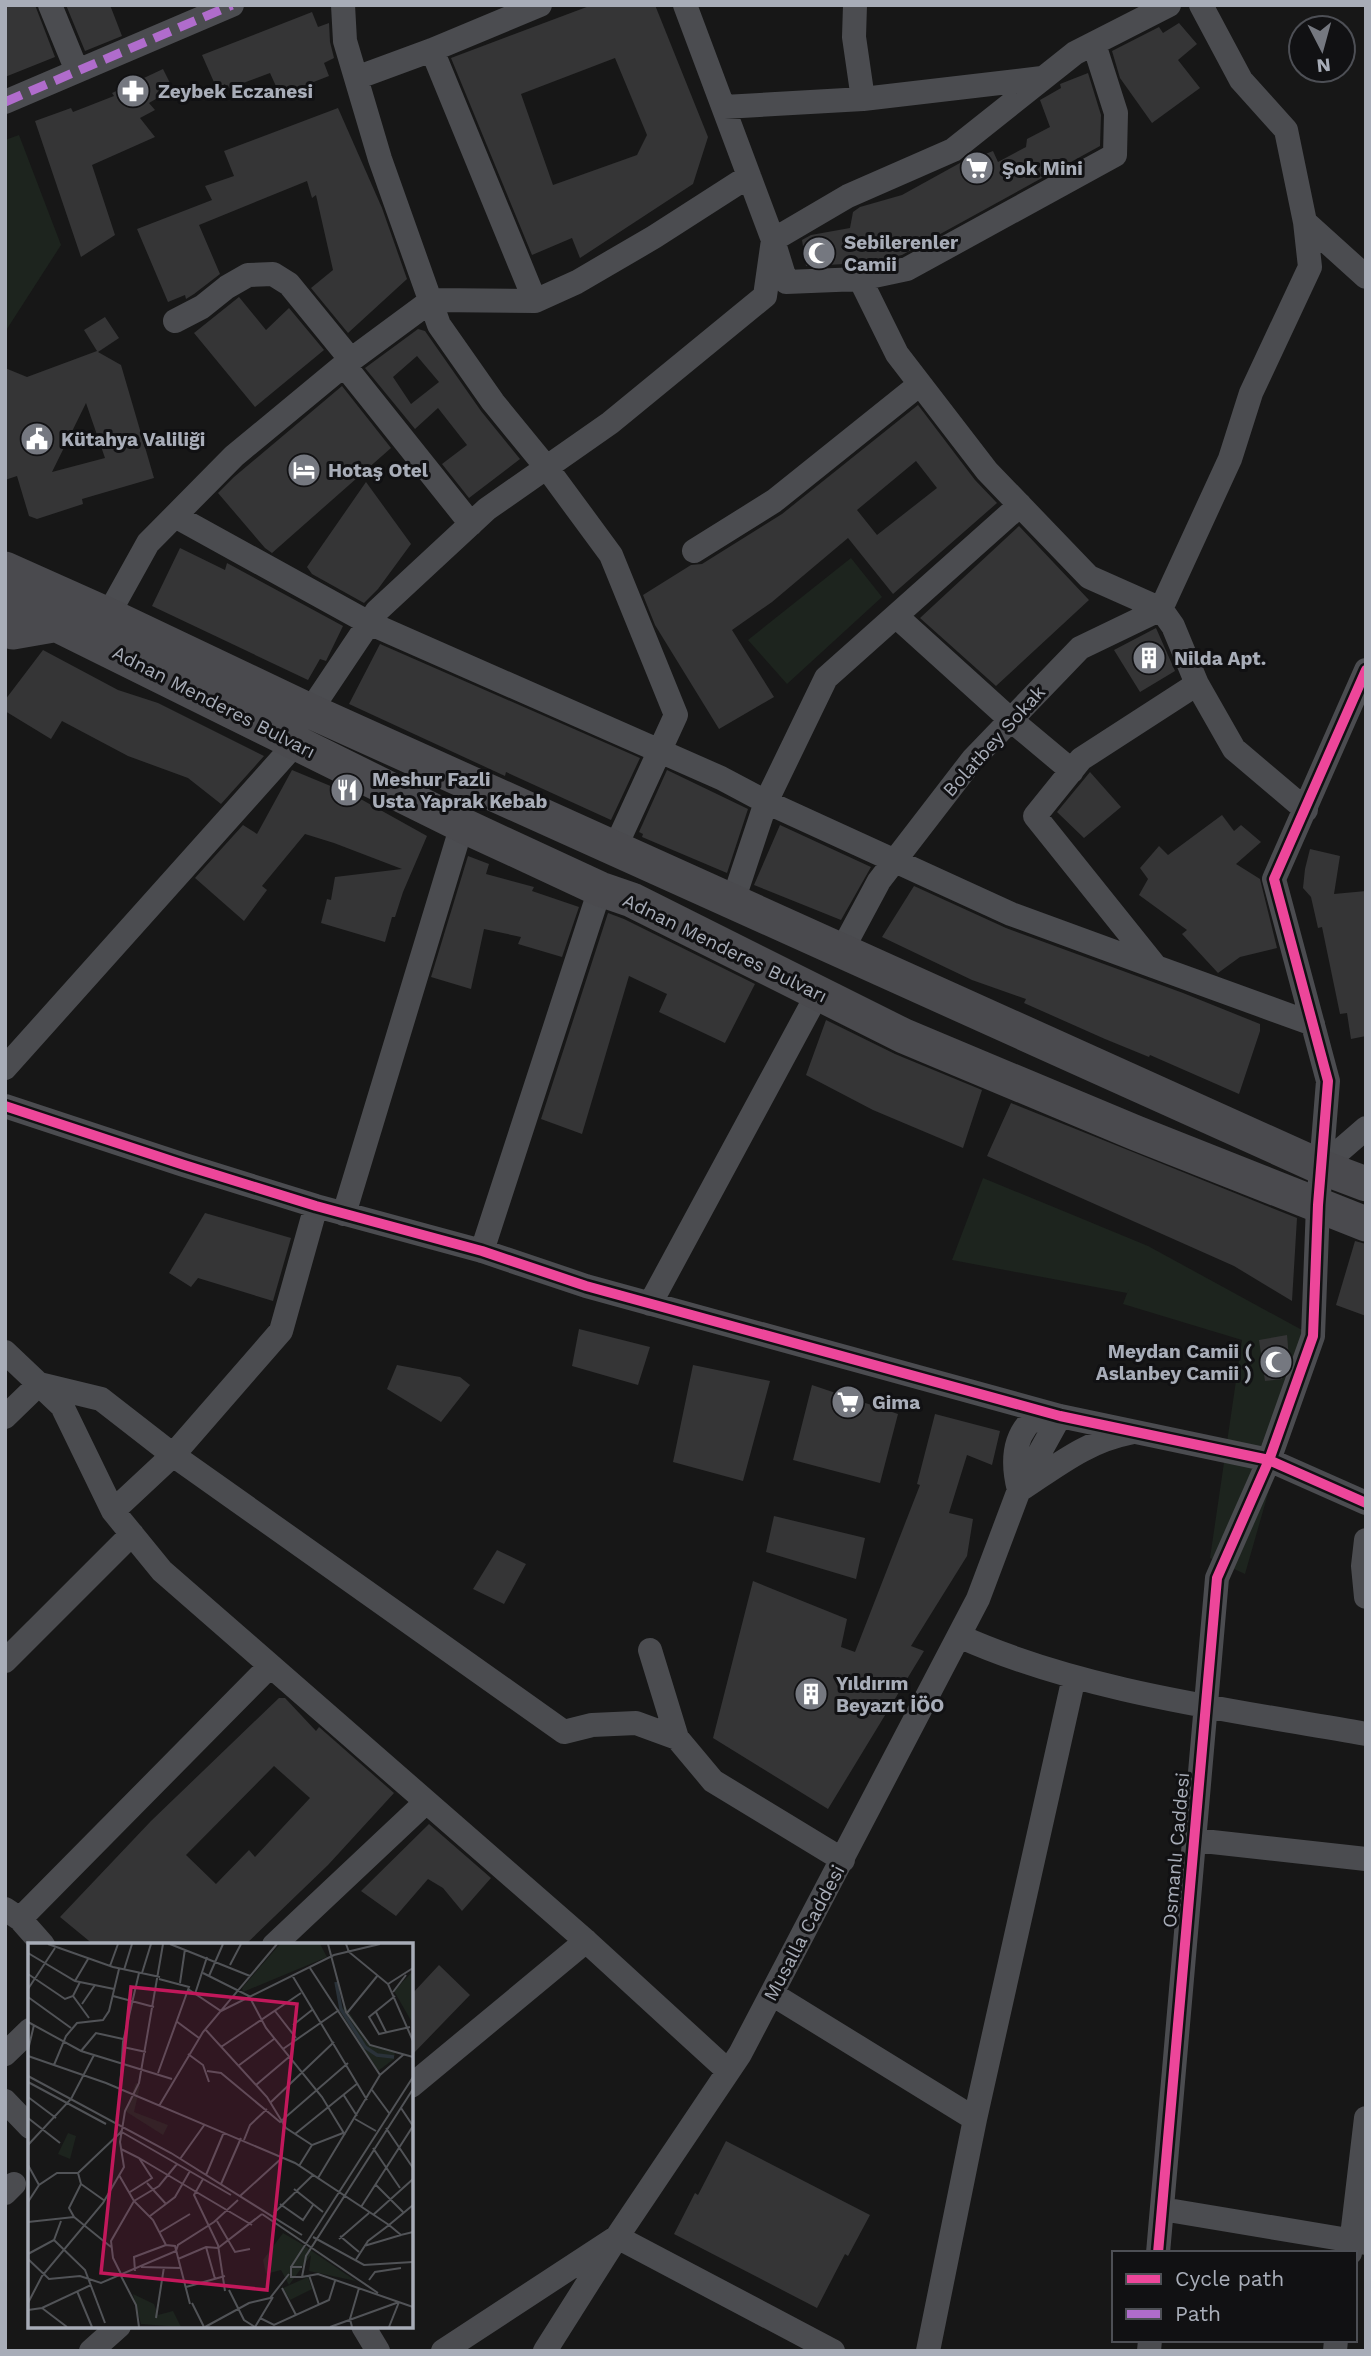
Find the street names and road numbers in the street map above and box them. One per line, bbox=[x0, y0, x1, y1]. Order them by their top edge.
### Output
street label: Adnan Menderes Bulvarı bbox=[109, 641, 319, 763]
street label: Bolatbey Sokak bbox=[938, 680, 1050, 801]
street label: Adnan Menderes Bulvarı bbox=[619, 888, 831, 1008]
street label: Osmanlı Caddesi bbox=[1158, 1771, 1194, 1929]
street label: Musalla Caddesi bbox=[758, 1861, 850, 2005]

